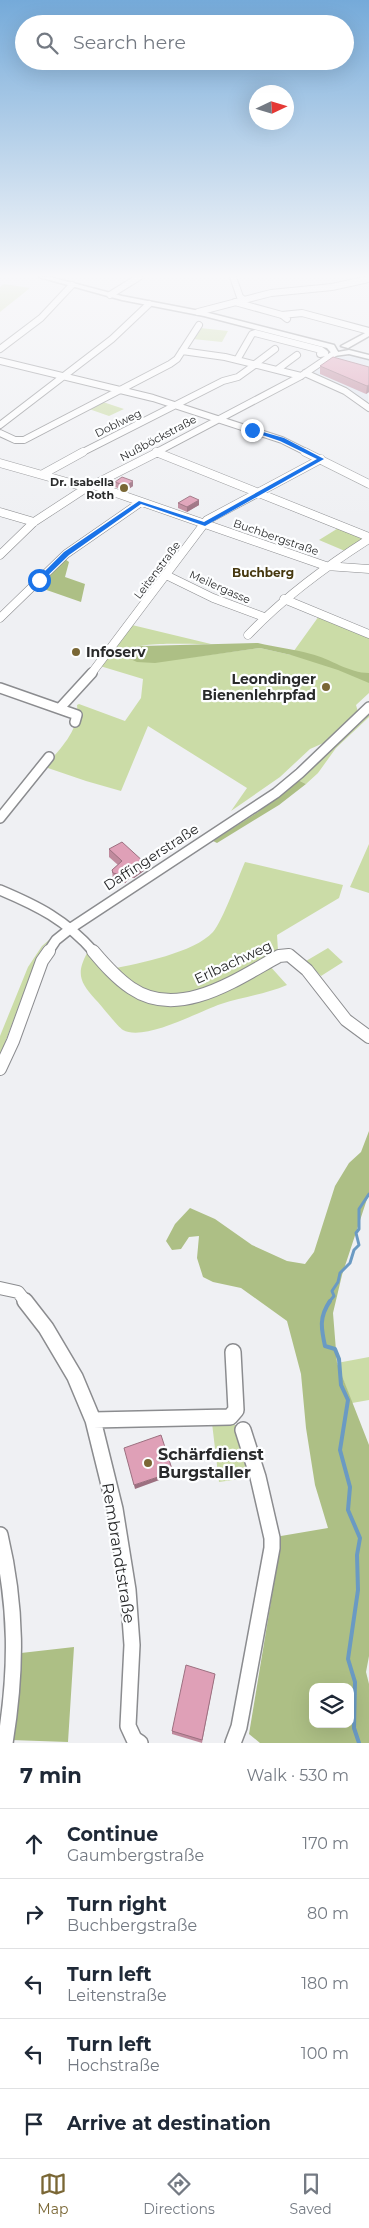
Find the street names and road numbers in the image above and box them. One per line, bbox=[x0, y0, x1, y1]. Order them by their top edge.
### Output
street label: Doblweg bbox=[92, 406, 144, 440]
street label: Nußböckstraße bbox=[117, 412, 199, 464]
street label: Buchbergstraße bbox=[231, 516, 321, 558]
street label: Leitenstraße bbox=[131, 538, 183, 602]
street label: Meilergasse bbox=[187, 567, 253, 607]
street label: Daffingerstraße bbox=[100, 820, 202, 894]
street label: Erlbachweg bbox=[191, 936, 275, 988]
street label: Rembrandtstraße bbox=[98, 1481, 139, 1625]

